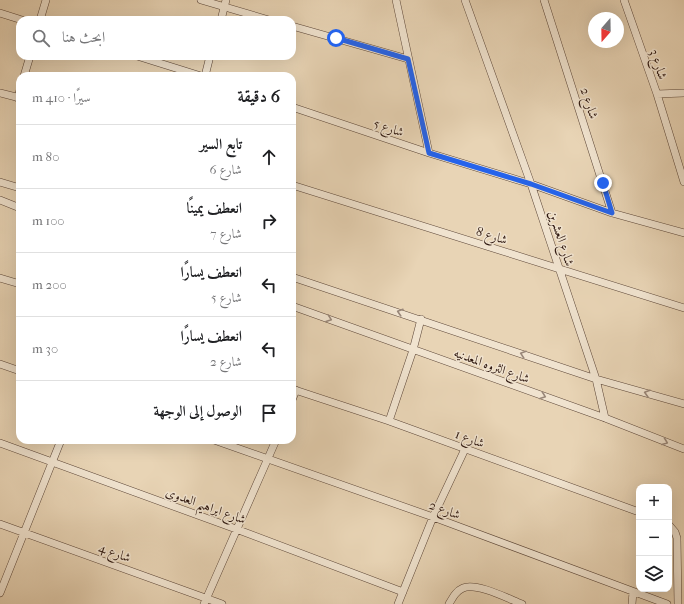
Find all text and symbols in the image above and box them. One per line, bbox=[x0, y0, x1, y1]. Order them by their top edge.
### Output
north arrow bbox=[588, 12, 624, 48]
search box bbox=[16, 16, 296, 60]
icon: search bbox=[30, 27, 52, 49]
text: ابحث هنا bbox=[62, 28, 105, 46]
route start bbox=[327, 29, 345, 47]
street label: شارع 3 bbox=[643, 47, 671, 82]
text: 6 دقيقة bbox=[237, 86, 280, 106]
street label: شارع 2 bbox=[574, 86, 602, 122]
text: سيرًا · 410 m bbox=[32, 90, 91, 105]
street label: شارع 5 bbox=[370, 115, 406, 143]
text: تابع السير bbox=[200, 135, 242, 153]
icon: ahead bbox=[258, 146, 280, 168]
text: 80 m bbox=[32, 149, 59, 164]
text: شارع 6 bbox=[210, 162, 242, 177]
route end bbox=[594, 174, 612, 192]
text: انعطف يمينًا bbox=[187, 199, 242, 217]
street label: شارع العشرين bbox=[542, 208, 578, 269]
icon: right bbox=[258, 210, 280, 232]
text: 100 m bbox=[32, 213, 65, 228]
street label: شارع 8 bbox=[473, 224, 509, 251]
text: شارع 7 bbox=[210, 226, 242, 241]
text: انعطف يسارًا bbox=[181, 263, 242, 281]
icon: left bbox=[258, 274, 280, 296]
text: 200 m bbox=[32, 277, 67, 292]
text: شارع 5 bbox=[211, 290, 242, 305]
one-way arrow bbox=[396, 308, 403, 317]
one-way arrow bbox=[325, 315, 332, 323]
text: انعطف يسارًا bbox=[181, 327, 242, 345]
icon: left bbox=[258, 338, 280, 360]
text: 30 m bbox=[32, 341, 58, 356]
street label: شارع الثروه المعدنيه bbox=[451, 345, 532, 390]
one-way arrow bbox=[519, 350, 526, 359]
text: شارع 2 bbox=[210, 354, 242, 369]
one-way arrow bbox=[643, 389, 650, 398]
one-way arrow bbox=[540, 392, 547, 400]
text: الوصول إلى الوجهة bbox=[153, 402, 242, 420]
icon: arrive bbox=[258, 402, 280, 424]
street label: شارع 1 bbox=[452, 426, 486, 454]
one-way arrow bbox=[662, 437, 669, 445]
street label: شارع ابراهيم العدوى bbox=[162, 484, 248, 533]
map controls bbox=[636, 484, 672, 592]
button: + bbox=[636, 484, 672, 520]
street label: شارع 2 bbox=[426, 497, 462, 526]
button: − bbox=[636, 520, 672, 556]
street label: شارع 4 bbox=[95, 540, 133, 569]
button: layers bbox=[636, 556, 672, 592]

